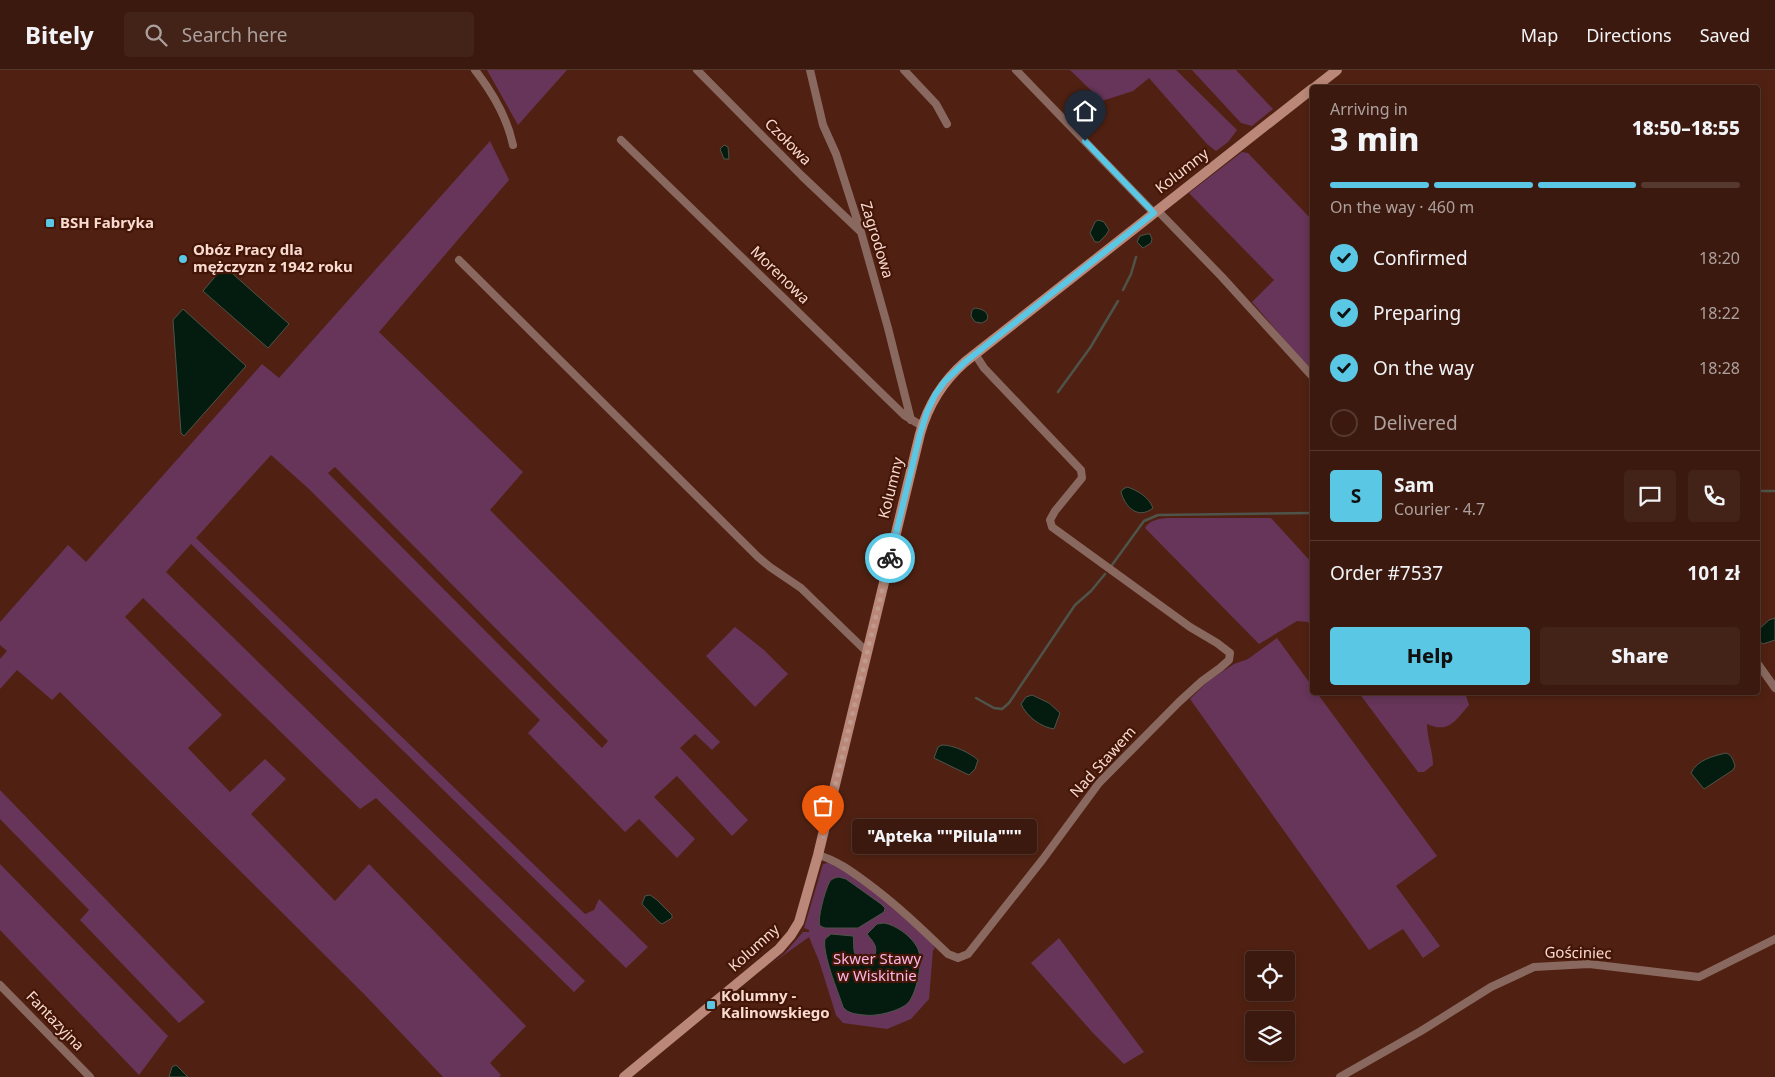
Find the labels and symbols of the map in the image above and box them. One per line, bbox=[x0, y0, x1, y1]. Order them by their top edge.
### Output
pin bbox=[1064, 90, 1106, 141]
street label: Czołowa bbox=[761, 114, 816, 169]
street label: Kolumny bbox=[1151, 143, 1212, 197]
street label: Zagrodowa bbox=[857, 199, 899, 281]
place label: BSH Fabryka bbox=[60, 212, 154, 232]
marker: BSH Fabryka bbox=[44, 217, 56, 229]
place label: Obóz Pracy dla mężczyzn z 1942 roku bbox=[193, 239, 353, 276]
street label: Morenowa bbox=[747, 241, 815, 308]
marker: Obóz Pracy dla mężczyzn z 1942 roku bbox=[177, 253, 189, 265]
street label: Kolumny bbox=[873, 455, 907, 520]
courier bbox=[865, 533, 915, 583]
street label: Nad Stawem bbox=[1065, 721, 1140, 801]
pin bbox=[802, 785, 844, 836]
callout: "Apteka ""Pilula""" bbox=[853, 818, 1038, 854]
street label: Kolumny bbox=[723, 919, 783, 976]
street label: Gościniec bbox=[1544, 941, 1612, 963]
park label: Skwer Stawy w Wiskitnie bbox=[833, 948, 921, 985]
place label: Kolumny - Kalinowskiego bbox=[721, 985, 830, 1022]
street label: Fantazyjna bbox=[22, 986, 89, 1054]
marker: Kolumny - Kalinowskiego bbox=[705, 999, 717, 1011]

